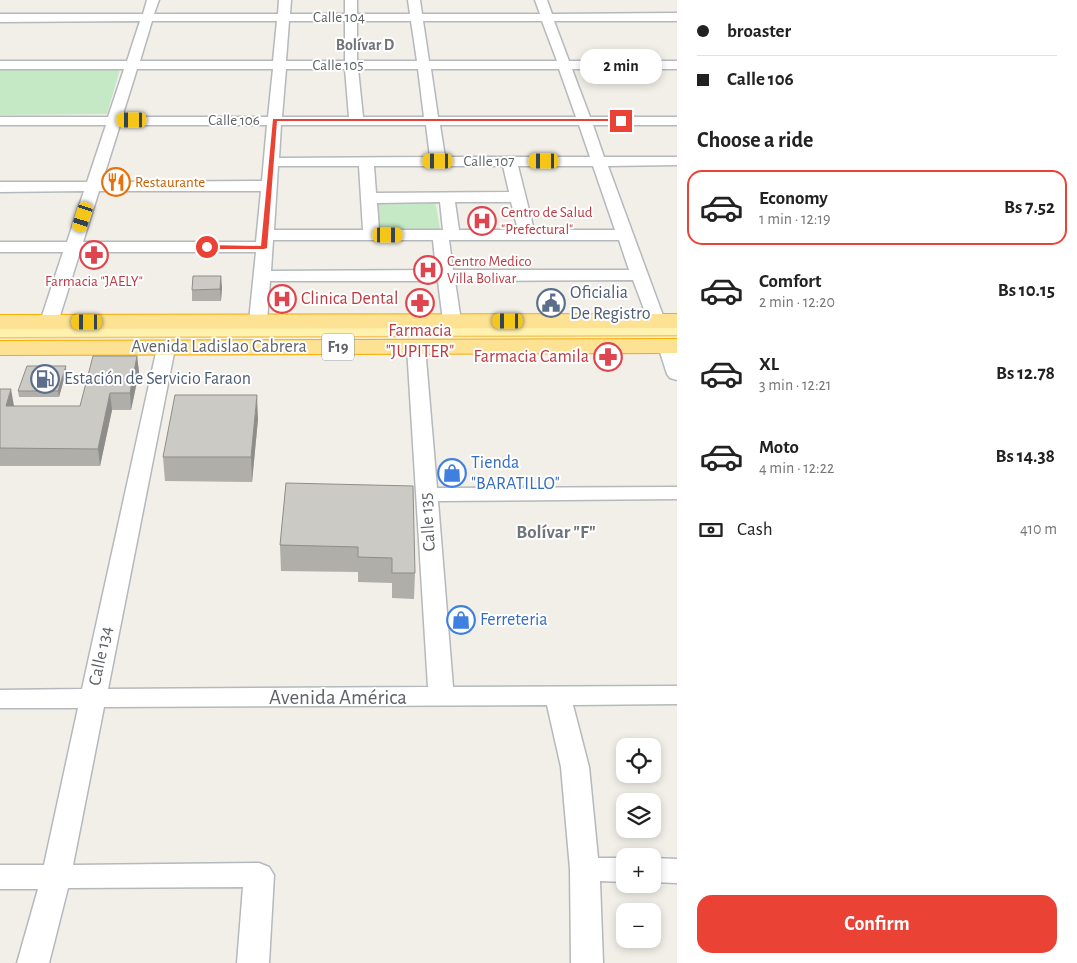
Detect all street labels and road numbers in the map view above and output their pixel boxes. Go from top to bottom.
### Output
street label: Calle 104 [313,10,365,25]
street label: Calle 105 [313,58,363,73]
street label: Calle 106 [208,113,260,128]
street label: Calle 107 [464,154,514,169]
road number: F19 [322,334,354,361]
street label: Avenida Ladislao Cabrera [131,338,307,356]
street label: Calle 135 [417,492,439,552]
street label: Calle 134 [86,624,116,687]
street label: Avenida América [269,687,407,708]

